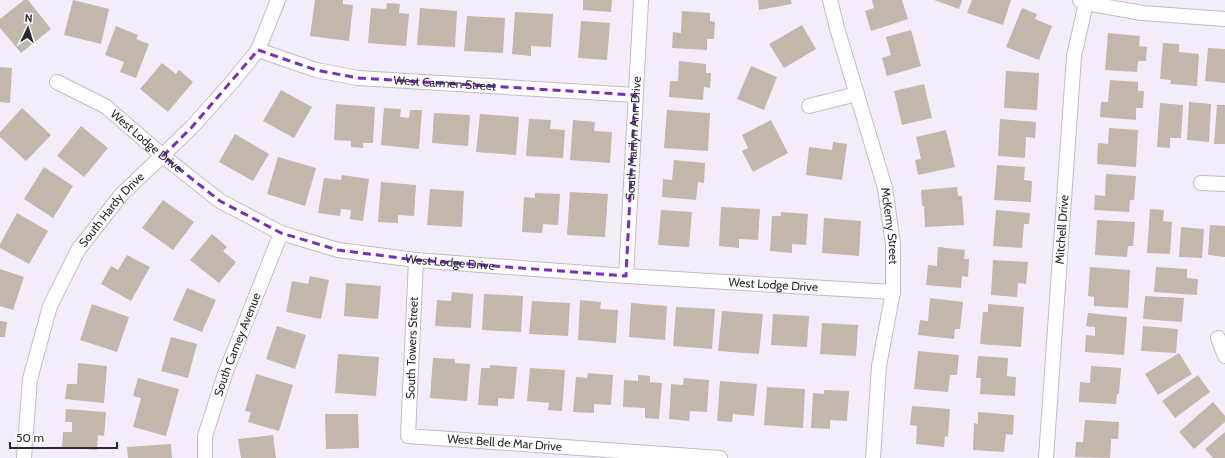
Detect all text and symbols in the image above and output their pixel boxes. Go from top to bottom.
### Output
north arrow [8,8,48,48]
text: N [24,11,33,25]
street label: West Carmen Street [393,72,496,93]
street label: South Marilyn Ann Drive [622,76,644,200]
street label: West Lodge Drive [108,106,186,176]
street label: South Hardy Drive [75,169,147,250]
street label: McKemy Street [878,186,901,264]
street label: Mitchell Drive [1052,194,1071,265]
street label: West Lodge Drive [404,251,495,273]
street label: West Lodge Drive [728,274,819,294]
street label: South Carney Avenue [210,290,264,398]
street label: South Towers Street [402,297,421,399]
scale bar [10,424,117,450]
text: 50 m [16,430,44,445]
street label: West Bell de Mar Drive [447,431,562,454]

